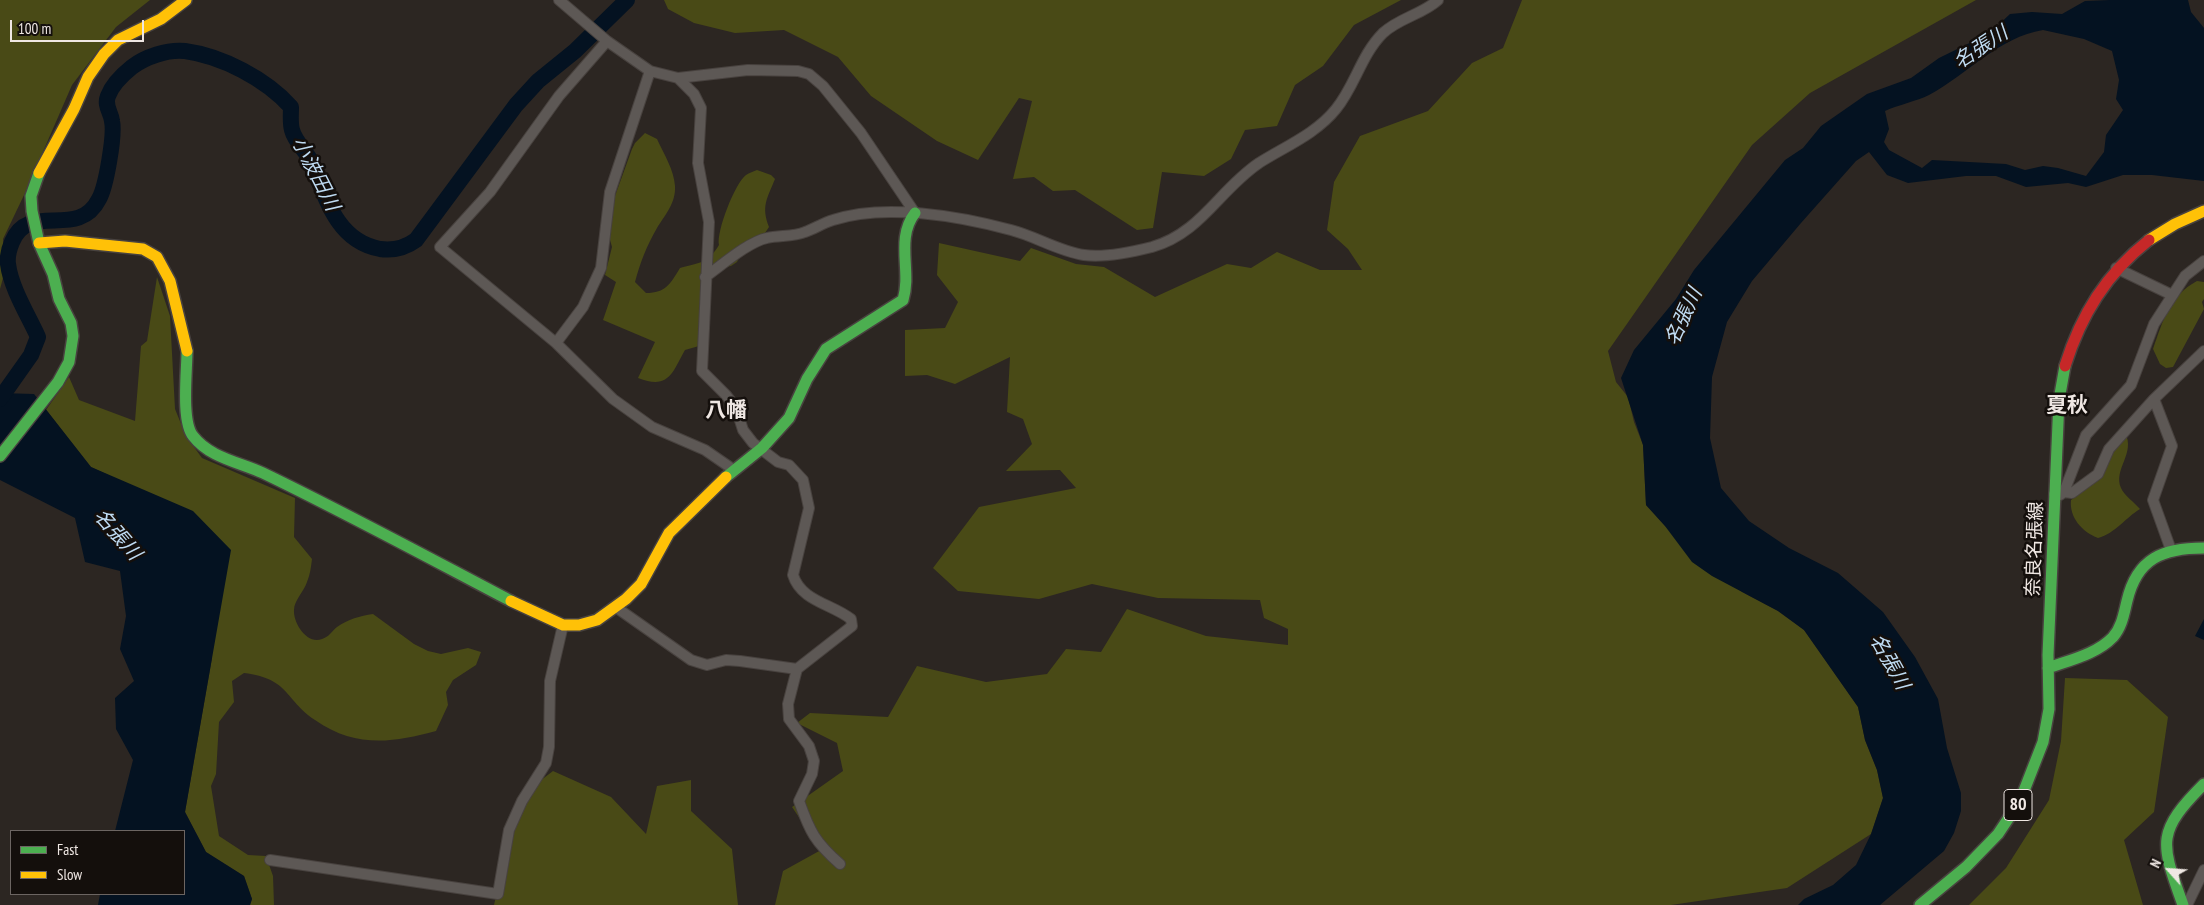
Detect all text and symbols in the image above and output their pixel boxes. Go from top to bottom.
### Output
scale bar [12,10,146,42]
text: 100 m [18,19,51,38]
water label: 名張川 [1949,22,2013,74]
water label: 小波田川 [286,133,344,215]
water label: 名張川 [1660,285,1708,349]
district label: 夏秋 [2046,393,2088,419]
district label: 八幡 [705,398,747,424]
street label: 奈良名張線 [2022,501,2048,597]
water label: 名張川 [88,504,146,566]
water label: 名張川 [1864,630,1914,694]
road number: 80 [2004,790,2032,820]
legend [10,830,185,895]
text: Fast [57,840,78,859]
north arrow [2144,845,2194,895]
text: N [2146,856,2165,871]
text: Slow [57,865,82,884]

